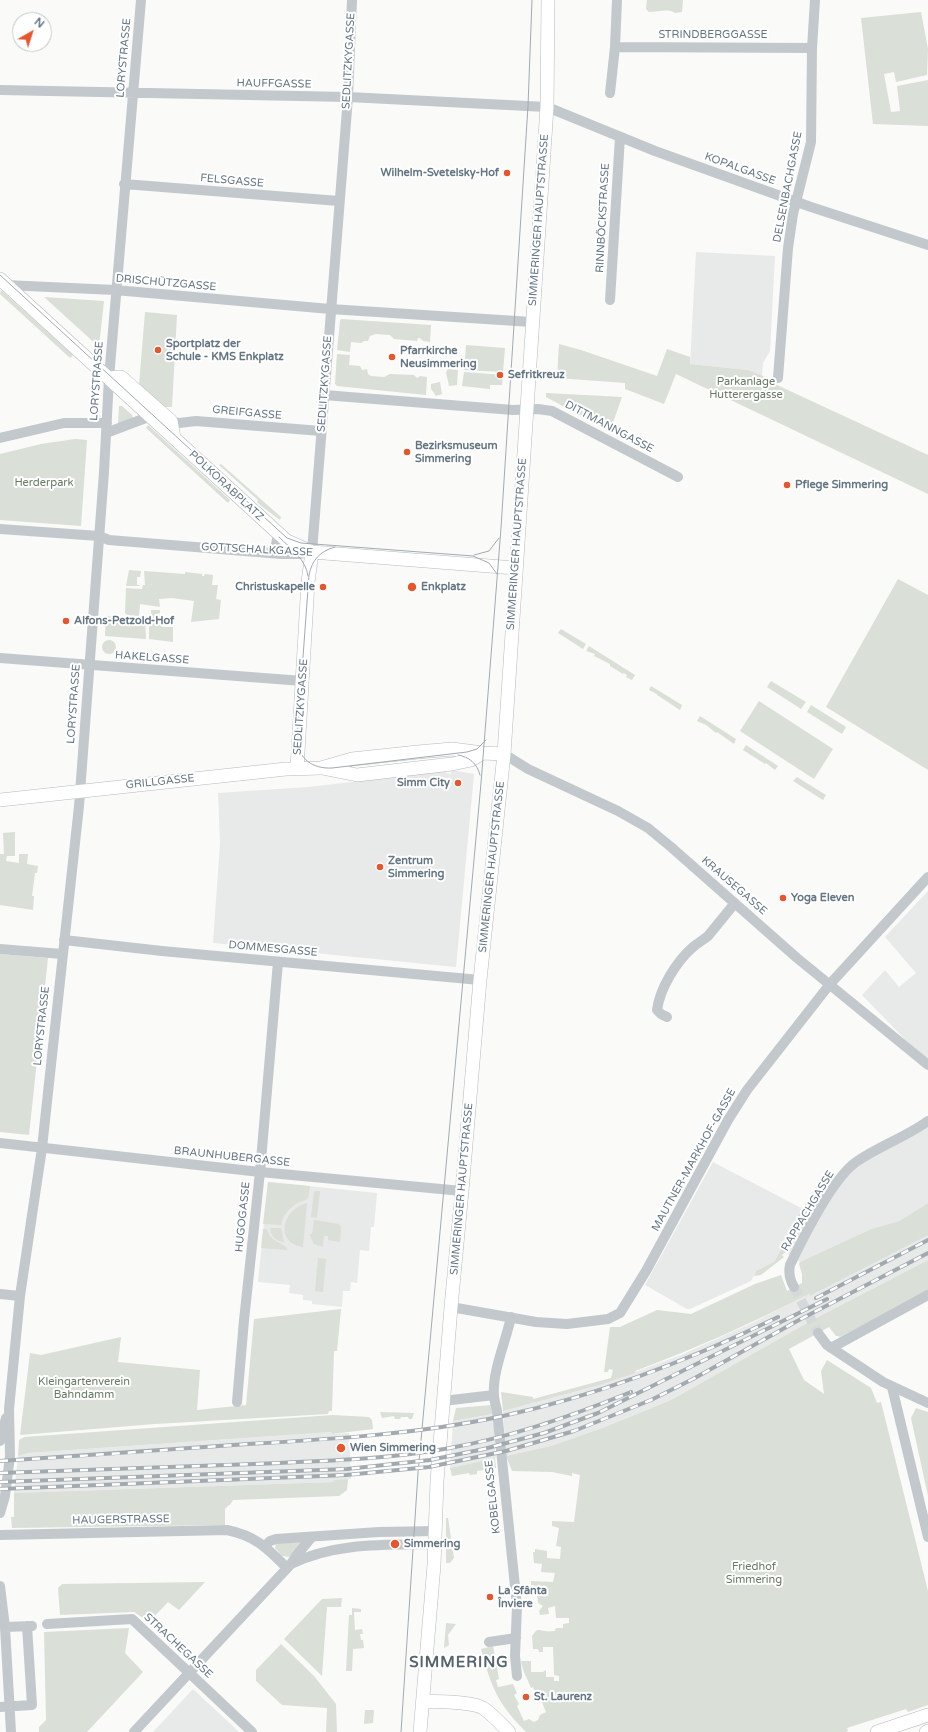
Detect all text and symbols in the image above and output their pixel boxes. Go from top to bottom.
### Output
north arrow [12,12,52,52]
street label: SEDLITZKYGASSE [340,13,358,109]
text: N [32,15,47,31]
street label: LORYSTRASSE [114,18,134,98]
street label: STRINDBERGGASSE [658,28,768,42]
street label: HAUFFGASSE [236,77,312,91]
street label: DELSENBACHGASSE [771,130,805,244]
street label: SIMMERINGER HAUPTSTRASSE [526,134,552,306]
street label: KOPALGASSE [703,150,777,188]
street label: RINNBÖCKSTRASSE [594,163,612,273]
place label: Wilhelm-Svetelsky-Hof [380,166,499,180]
marker: Wilhelm-Svetelsky-Hof [502,168,512,178]
street label: FELSGASSE [200,172,264,190]
street label: DRISCHÜTZGASSE [115,272,217,294]
street label: SEDLITZKYGASSE [315,335,335,433]
place label: Sportplatz der Schule - KMS Enkplatz [166,337,284,363]
street label: LORYSTRASSE [88,341,106,421]
place label: Pfarrkirche Neusimmering [400,344,477,370]
marker: Sportplatz der Schule - KMS Enkplatz [153,345,163,355]
marker: Pfarrkirche Neusimmering [387,352,397,362]
place label: Sefritkreuz [508,368,565,382]
marker: Sefritkreuz [495,370,505,380]
park label: Parkanlage Hutterergasse [709,375,783,401]
street label: DITTMANNGASSE [562,398,656,456]
street label: GREIFGASSE [212,403,282,423]
place label: Bezirksmuseum Simmering [415,439,497,465]
marker: Bezirksmuseum Simmering [402,447,412,457]
street label: POLKORABPLATZ [186,448,266,524]
street label: SIMMERINGER HAUPTSTRASSE [504,458,530,630]
park label: Herderpark [14,476,74,490]
place label: Pflege Simmering [795,478,888,492]
marker: Pflege Simmering [782,480,792,490]
street label: GOTTSCHALKGASSE [201,540,313,560]
place label: Christuskapelle [235,580,315,594]
place label: Enkplatz [421,580,466,594]
marker: Enkplatz [406,581,418,593]
marker: Christuskapelle [318,582,328,592]
place label: Alfons-Petzold-Hof [74,614,174,628]
marker: Alfons-Petzold-Hof [61,616,71,626]
street label: HAKELGASSE [114,649,190,667]
street label: SEDLITZKYGASSE [291,658,311,756]
street label: LORYSTRASSE [65,664,83,744]
street label: GRILLGASSE [125,772,195,792]
place label: Simm City [397,776,450,790]
marker: Simm City [453,778,463,788]
street label: SIMMERINGER HAUPTSTRASSE [476,781,508,953]
place label: Zentrum Simmering [388,854,444,880]
street label: KRAUSEGASSE [699,854,769,918]
marker: Zentrum Simmering [375,862,385,872]
place label: Yoga Eleven [791,891,854,905]
marker: Yoga Eleven [778,893,788,903]
street label: DOMMESGASSE [228,939,318,959]
street label: LORYSTRASSE [31,986,53,1066]
street label: MAUTNER-MARKHOF-GASSE [649,1086,739,1234]
street label: SIMMERINGER HAUPTSTRASSE [448,1103,476,1275]
street label: BRAUNHUBERGASSE [173,1144,291,1170]
street label: RAPPACHGASSE [779,1168,837,1254]
street label: HUGOGASSE [233,1181,253,1253]
park label: Kleingartenverein Bahndamm [38,1375,130,1401]
place label: Wien Simmering [350,1441,436,1455]
marker: Wien Simmering [335,1442,347,1454]
street label: KOBELGASSE [483,1459,503,1535]
street label: HAUGERSTRASSE [72,1513,170,1527]
place label: Simmering [404,1537,460,1551]
marker: Simmering [389,1538,401,1550]
park label: Friedhof Simmering [726,1560,782,1586]
place label: La Sfânta Înviere [498,1584,547,1610]
marker: La Sfânta Înviere [485,1592,495,1602]
street label: STRACHEGASSE [141,1611,215,1681]
district label: SIMMERING [409,1654,509,1672]
place label: St. Laurenz [534,1690,592,1704]
marker: St. Laurenz [521,1692,531,1702]

